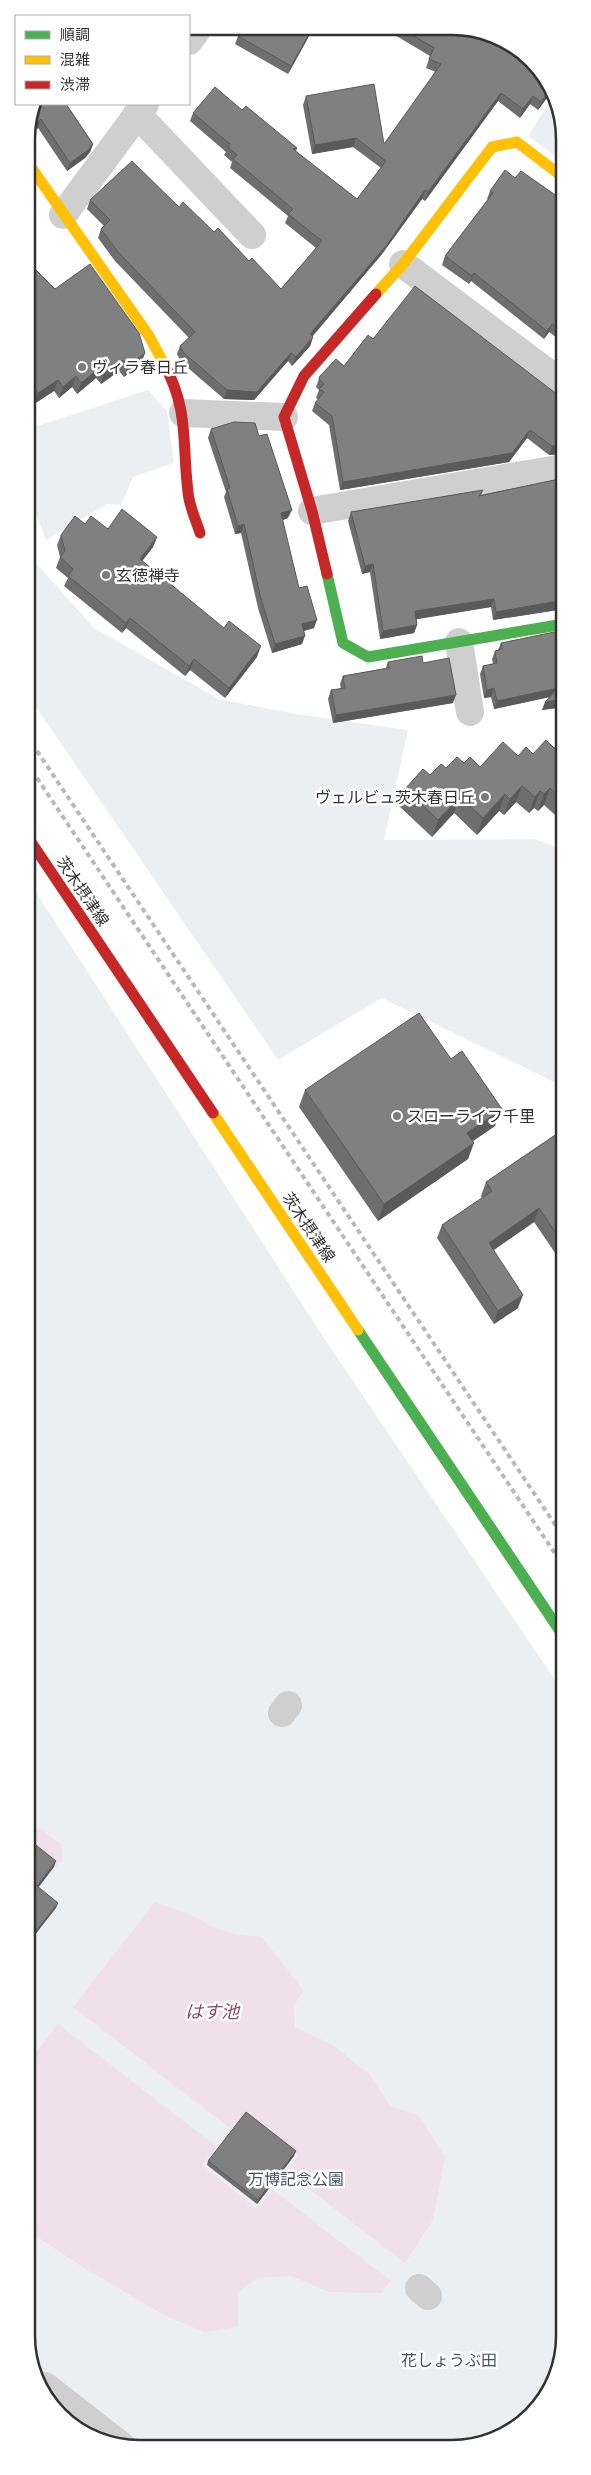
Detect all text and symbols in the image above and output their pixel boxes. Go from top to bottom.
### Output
legend [15,15,190,105]
text: 順調 [60,26,90,44]
text: 混雑 [60,51,90,69]
text: 渋滞 [60,76,90,94]
place label: ヴィラ春日丘 [92,358,188,377]
marker: ヴィラ春日丘 [76,361,88,373]
place label: 玄徳禅寺 [116,566,180,585]
marker: 玄徳禅寺 [100,569,112,581]
place label: ヴェルビュ茨木春日丘 [315,788,475,807]
marker: ヴェルビュ茨木春日丘 [479,791,491,803]
street label: 茨木摂津線 [52,853,113,930]
place label: スローライフ千里 [407,1107,535,1126]
marker: スローライフ千里 [391,1110,403,1122]
street label: 茨木摂津線 [278,1189,339,1266]
water label: はす池 [185,2001,241,2023]
park label: 万博記念公園 [248,2170,344,2189]
park label: 花しょうぶ田 [401,2351,497,2370]

